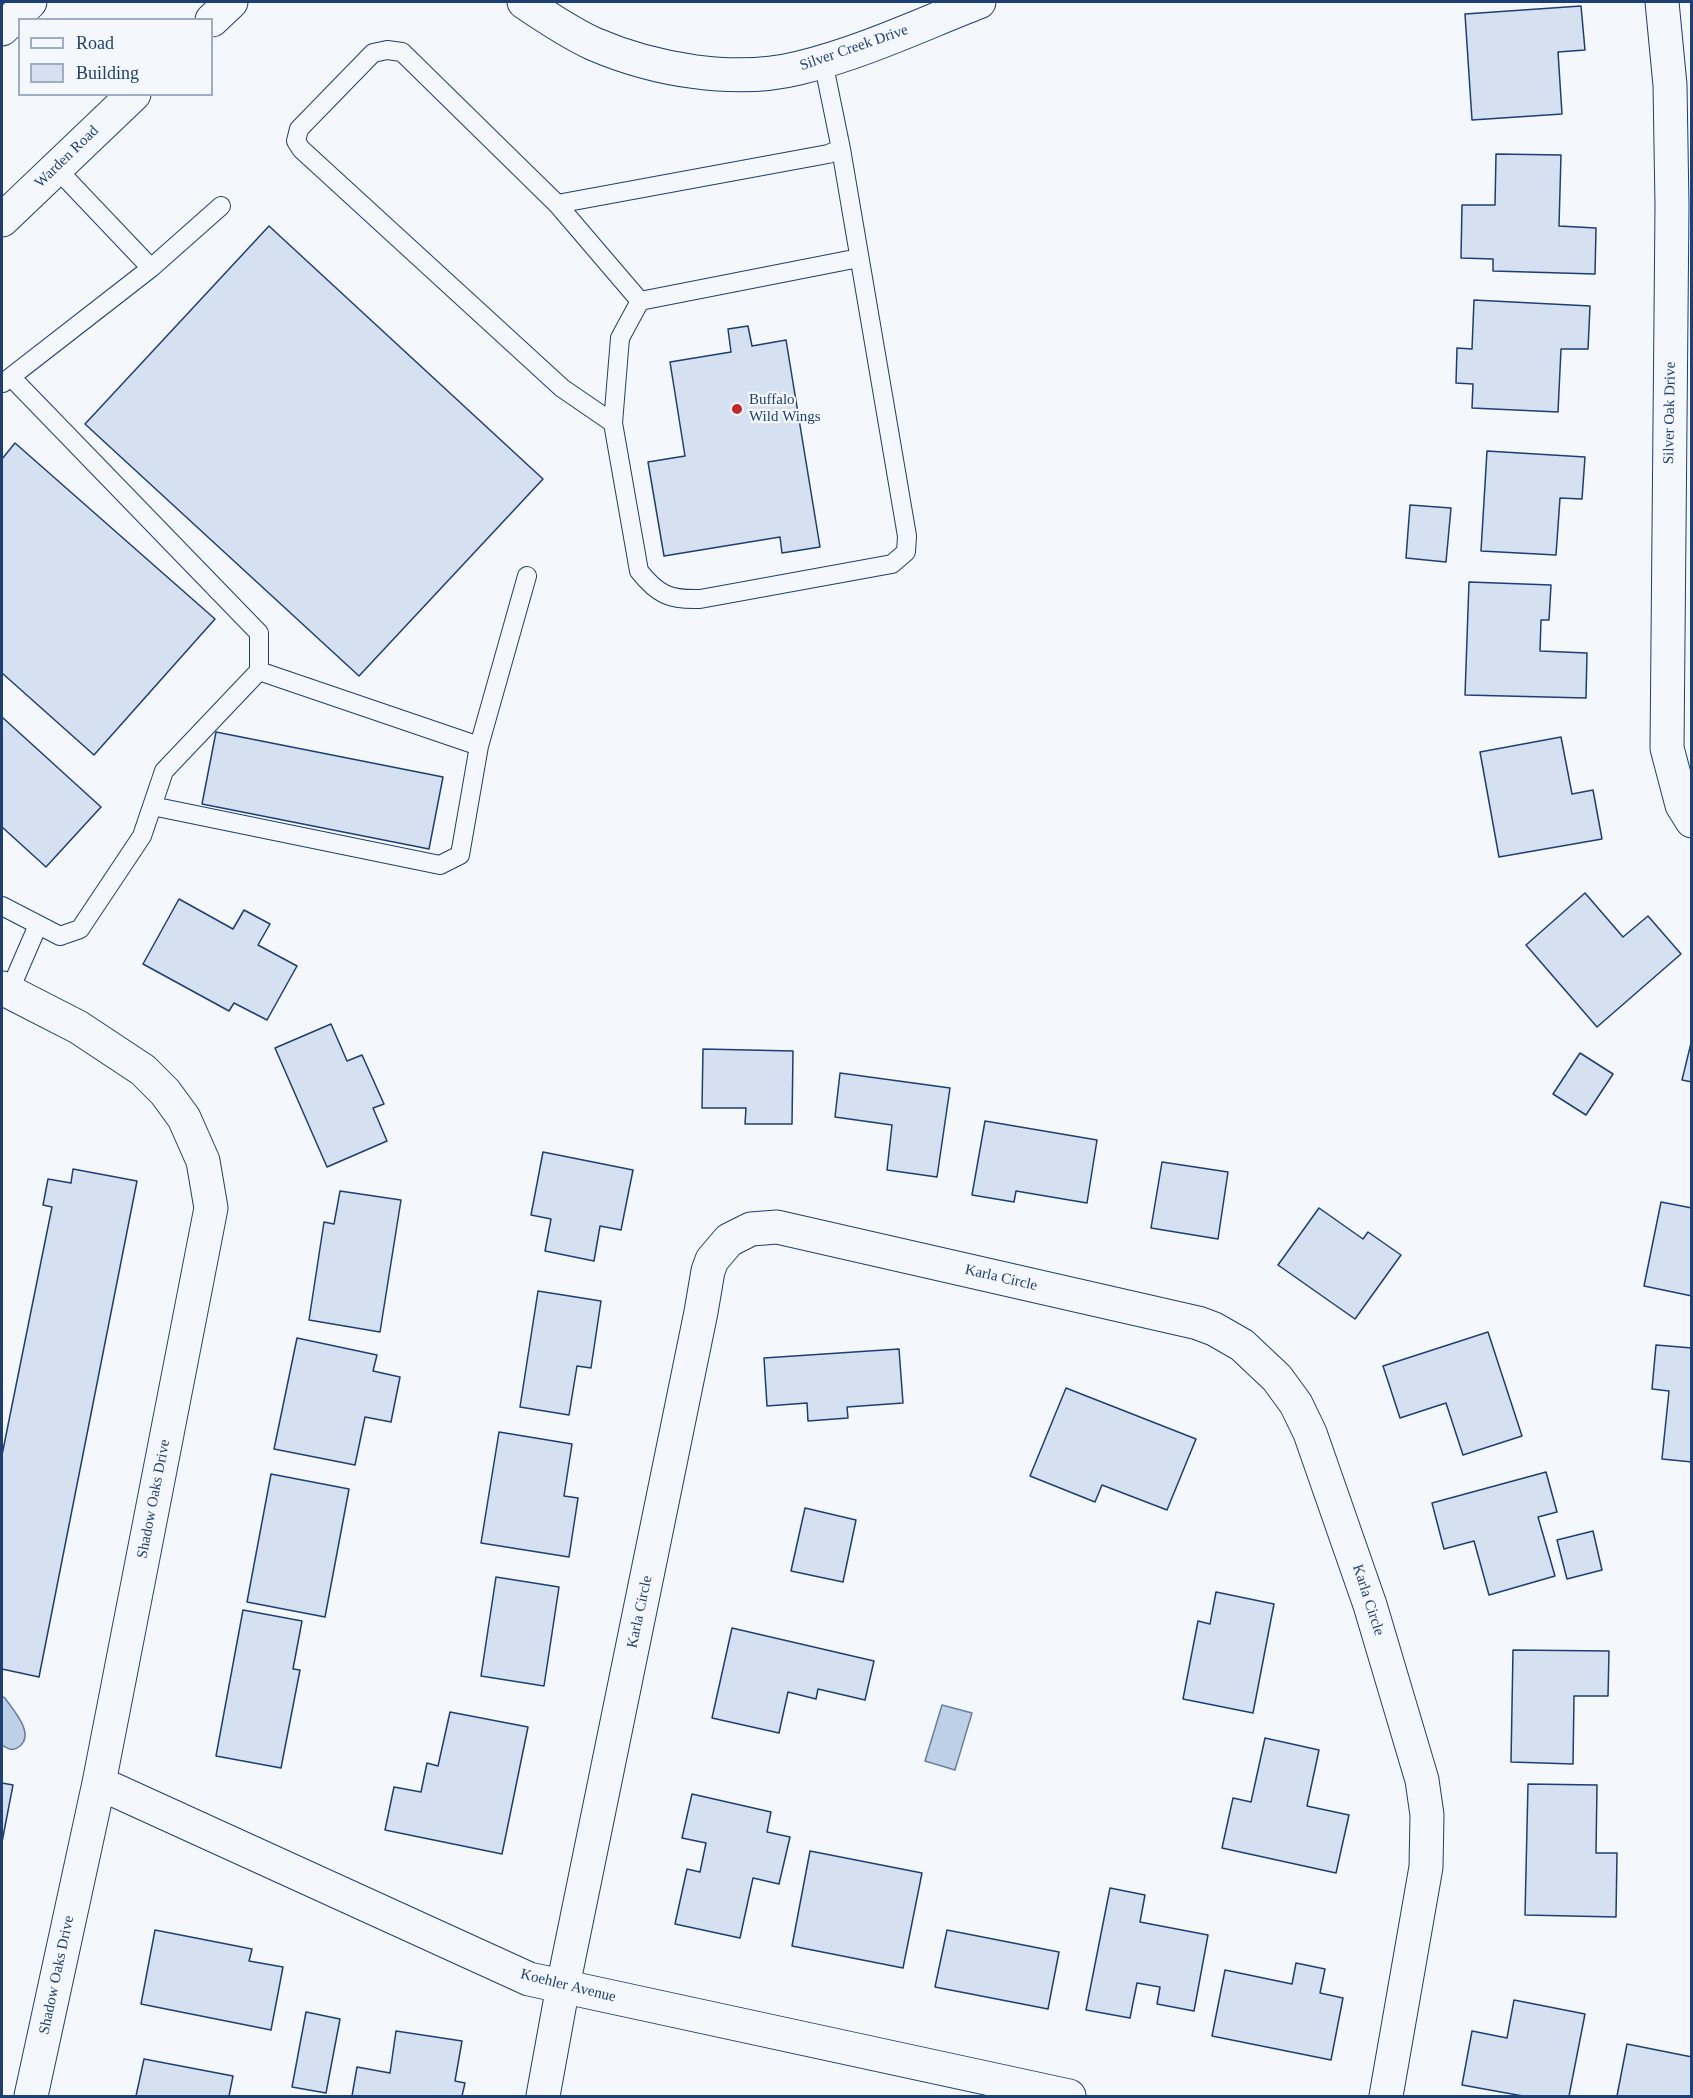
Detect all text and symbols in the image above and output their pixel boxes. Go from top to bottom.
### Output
legend [18,18,213,96]
street label: Silver Creek Drive [798,21,910,75]
text: Road [76,33,114,53]
text: Building [76,63,139,83]
street label: Warden Road [31,122,103,192]
street label: Silver Oak Drive [1660,362,1680,464]
place label: Buffalo Wild Wings [749,391,821,426]
marker: Buffalo Wild Wings [730,402,744,416]
street label: Karla Circle [963,1261,1039,1295]
street label: Shadow Oaks Drive [134,1438,174,1560]
street label: Karla Circle [1348,1562,1388,1638]
street label: Karla Circle [624,1574,656,1650]
street label: Shadow Oaks Drive [36,1914,78,2036]
street label: Koehler Avenue [518,1965,618,2007]

